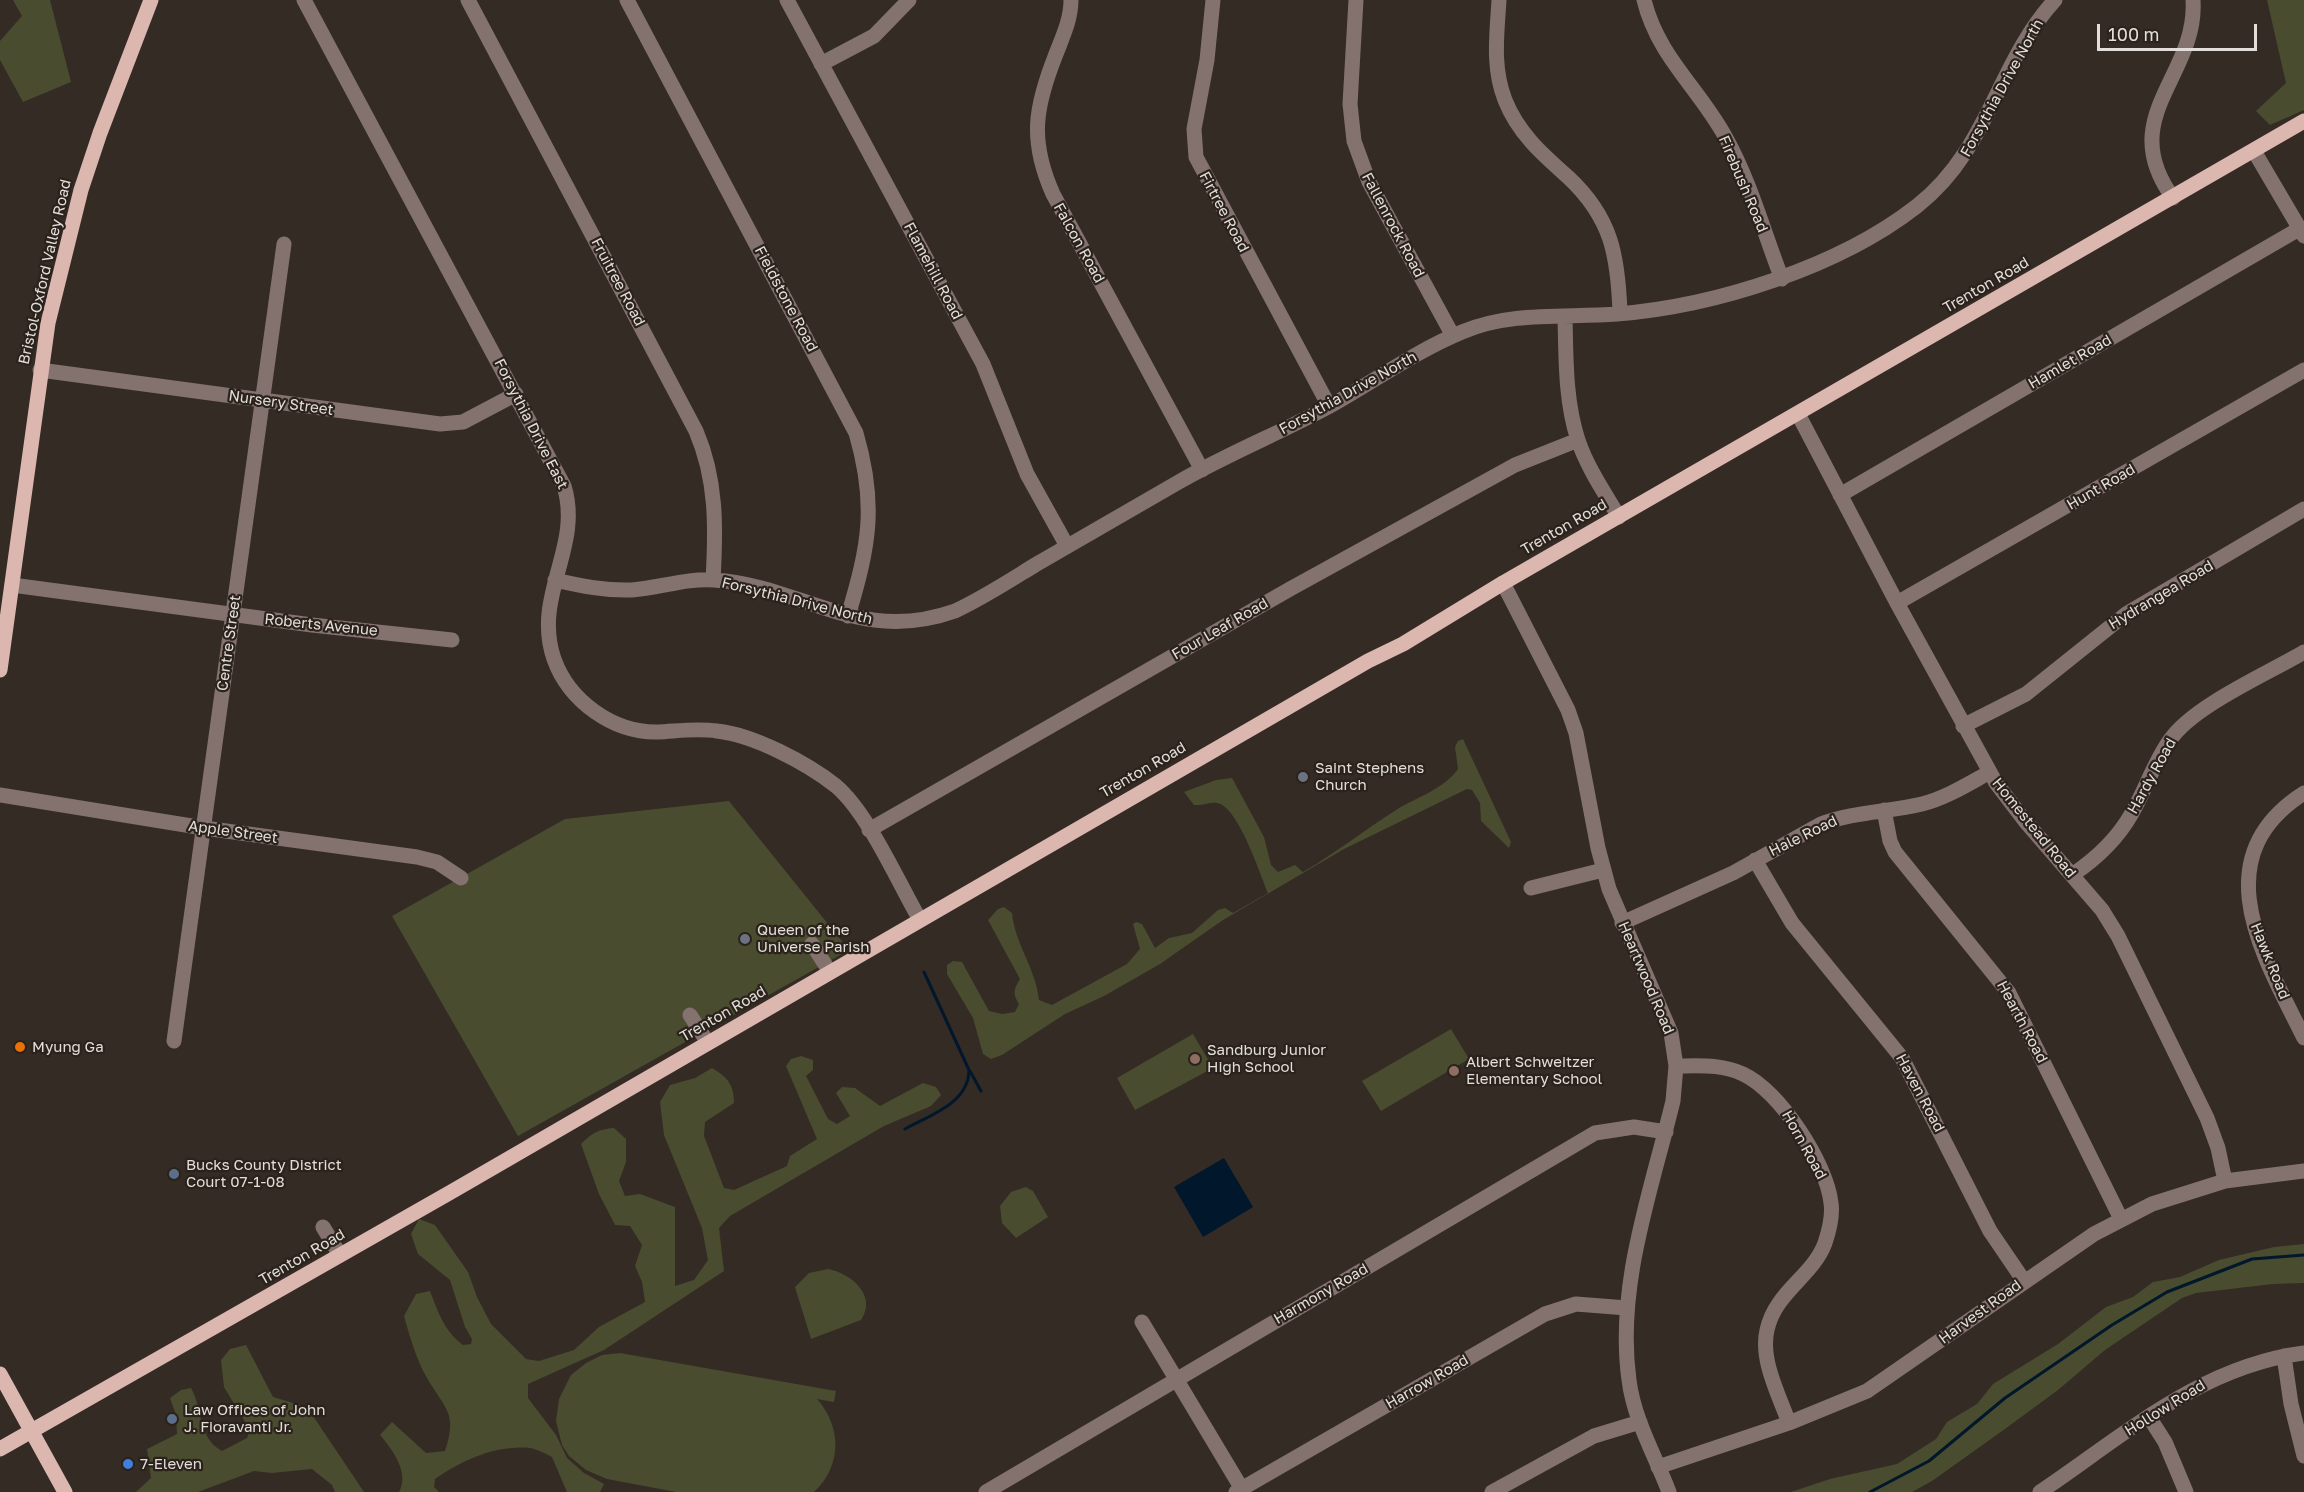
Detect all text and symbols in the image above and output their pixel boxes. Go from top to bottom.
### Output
scale bar [2100,12,2260,50]
street label: Forsythia Drive North [1957,16,2047,160]
text: 100 m [2108,23,2159,45]
street label: Firebush Road [1715,133,1771,235]
street label: Firtree Road [1195,169,1253,255]
street label: Fallenrock Road [1358,169,1428,281]
street label: Bristol-Oxford Valley Road [15,178,75,366]
street label: Falcon Road [1050,200,1108,286]
street label: Flamehill Road [900,219,966,323]
street label: Fruitree Road [587,235,649,329]
street label: Fieldstone Road [751,243,821,355]
street label: Trenton Road [1940,253,2032,317]
street label: Hamlet Road [2025,331,2115,393]
street label: Forsythia Drive North [1276,348,1420,438]
street label: Forsythia Drive East [490,356,572,492]
street label: Nursery Street [227,387,335,419]
street label: Hunt Road [2064,460,2138,514]
street label: Trenton Road [1518,495,1610,559]
street label: Hydrangea Road [2105,557,2217,633]
street label: Forsythia Drive North [720,574,874,628]
street label: Centre Street [213,594,245,692]
street label: Four Leaf Road [1169,594,1271,664]
street label: Roberts Avenue [263,610,379,640]
street label: Hardy Road [2124,735,2180,817]
street label: Trenton Road [1097,738,1189,802]
place label: Saint Stephens Church [1315,759,1424,794]
marker: Saint Stephens Church [1296,770,1310,784]
street label: Homestead Road [1988,774,2080,882]
street label: Hale Road [1766,812,1840,860]
street label: Apple Street [187,817,279,847]
street label: Heartwood Road [1614,919,1678,1037]
street label: Hawk Road [2247,920,2293,1002]
place label: Queen of the Universe Parish [757,921,869,956]
marker: Queen of the Universe Parish [738,932,752,946]
street label: Hearth Road [1993,978,2051,1066]
street label: Trenton Road [677,982,769,1046]
place label: Myung Ga [32,1038,104,1056]
marker: Myung Ga [13,1040,27,1054]
place label: Sandburg Junior High School [1207,1041,1326,1076]
street label: Haven Road [1892,1051,1948,1135]
marker: Sandburg Junior High School [1188,1052,1202,1066]
place label: Albert Schweitzer Elementary School [1466,1053,1602,1088]
marker: Albert Schweitzer Elementary School [1447,1064,1461,1078]
street label: Horn Road [1778,1107,1830,1183]
place label: Bucks County District Court 07-1-08 [186,1156,342,1191]
marker: Bucks County District Court 07-1-08 [167,1167,181,1181]
street label: Trenton Road [256,1225,348,1289]
street label: Harmony Road [1271,1260,1371,1328]
street label: Harvest Road [1935,1276,2025,1348]
street label: Harrow Road [1382,1351,1472,1413]
street label: Hollow Road [2121,1376,2209,1440]
place label: Law Offices of John J. Fioravanti Jr. [184,1401,326,1436]
marker: Law Offices of John J. Fioravanti Jr. [165,1412,179,1426]
place label: 7-Eleven [140,1455,202,1473]
marker: 7-Eleven [121,1457,135,1471]

